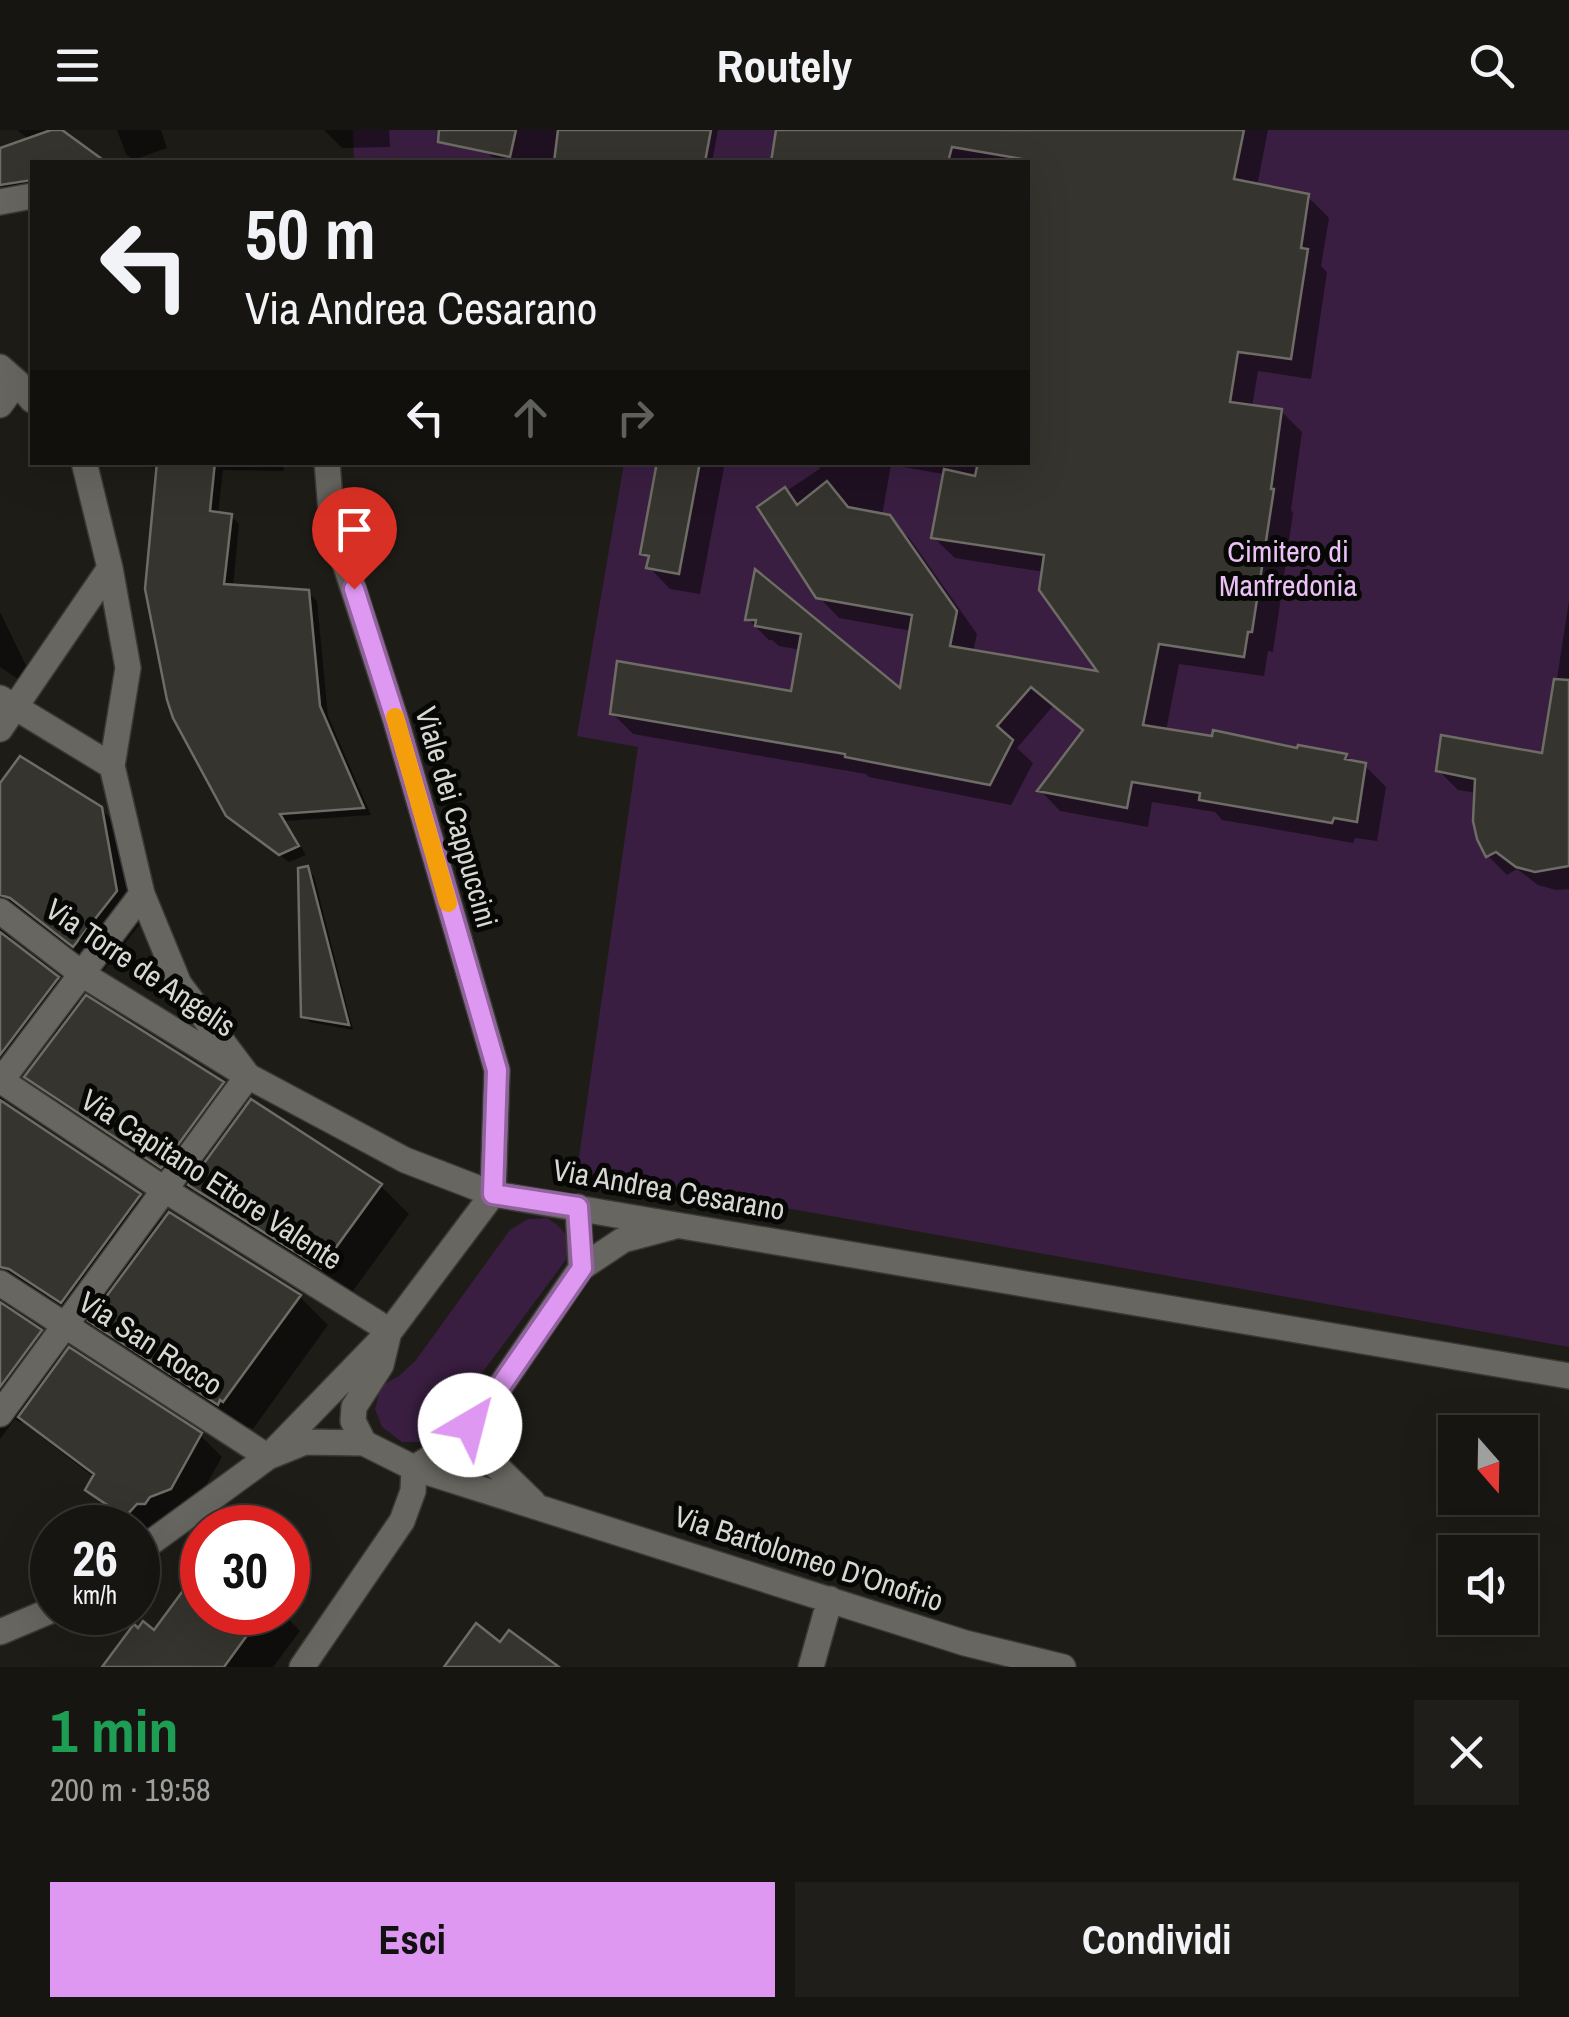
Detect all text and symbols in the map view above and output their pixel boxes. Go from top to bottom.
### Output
text: Routely [717,35,852,96]
icon: menu [50,38,105,93]
icon: search [1464,38,1519,93]
text: 50 m [245,187,376,281]
icon: left [80,200,210,330]
text: Via Andrea Cesarano [245,277,597,338]
icon: left [398,390,453,445]
icon: ahead [503,390,558,445]
icon: right [608,390,663,445]
pin [312,487,397,590]
icon: arrive [327,502,382,557]
park label: Cimitero di Manfredonia [1219,531,1357,605]
street label: Viale dei Cappuccini [406,702,508,932]
street label: Via Torre de Angelis [38,889,244,1045]
street label: Via Capitano Ettore Valente [74,1079,350,1279]
street label: Via Andrea Cesarano [550,1149,788,1229]
street label: Via San Rocco [71,1282,231,1404]
position arrow [418,1373,522,1477]
north arrow [1438,1415,1538,1515]
map controls [1438,1415,1538,1635]
street label: Via Bartolomeo D'Onofrio [669,1496,949,1620]
speed limit sign: 30 [180,1505,310,1635]
text: 26 [72,1524,118,1592]
button: sound [1438,1535,1538,1635]
text: km/h [73,1578,117,1612]
text: 1 min [50,1690,179,1771]
button: close [1414,1700,1519,1805]
text: 200 m · 19:58 [50,1768,210,1811]
button: Esci [50,1882,775,1997]
button: Condividi [795,1882,1519,1997]

